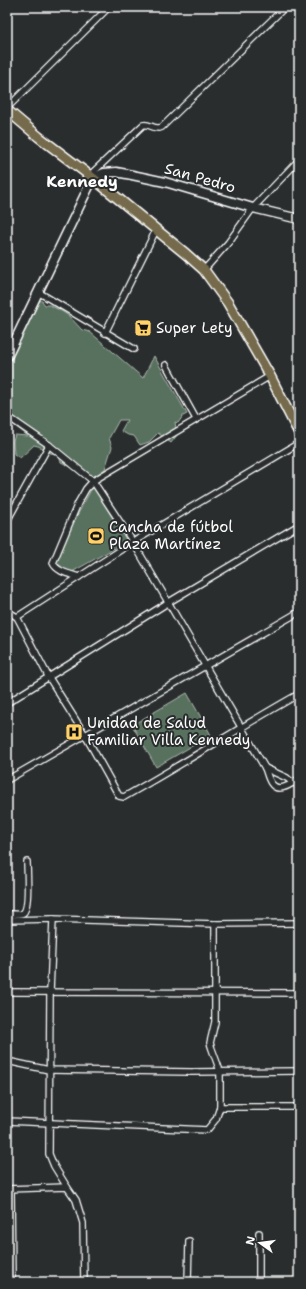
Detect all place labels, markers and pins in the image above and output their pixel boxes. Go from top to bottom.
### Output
supermarket icon: Super Lety [133,318,153,338]
place label: Super Lety [156,318,233,338]
place label: Cancha de fútbol Plaza Martínez [109,517,233,554]
sports icon: Cancha de fútbol Plaza Martínez [86,526,106,546]
place label: Unidad de Salud Familiar Villa Kennedy [87,713,250,750]
hospital icon: Unidad de Salud Familiar Villa Kennedy [64,722,84,742]

